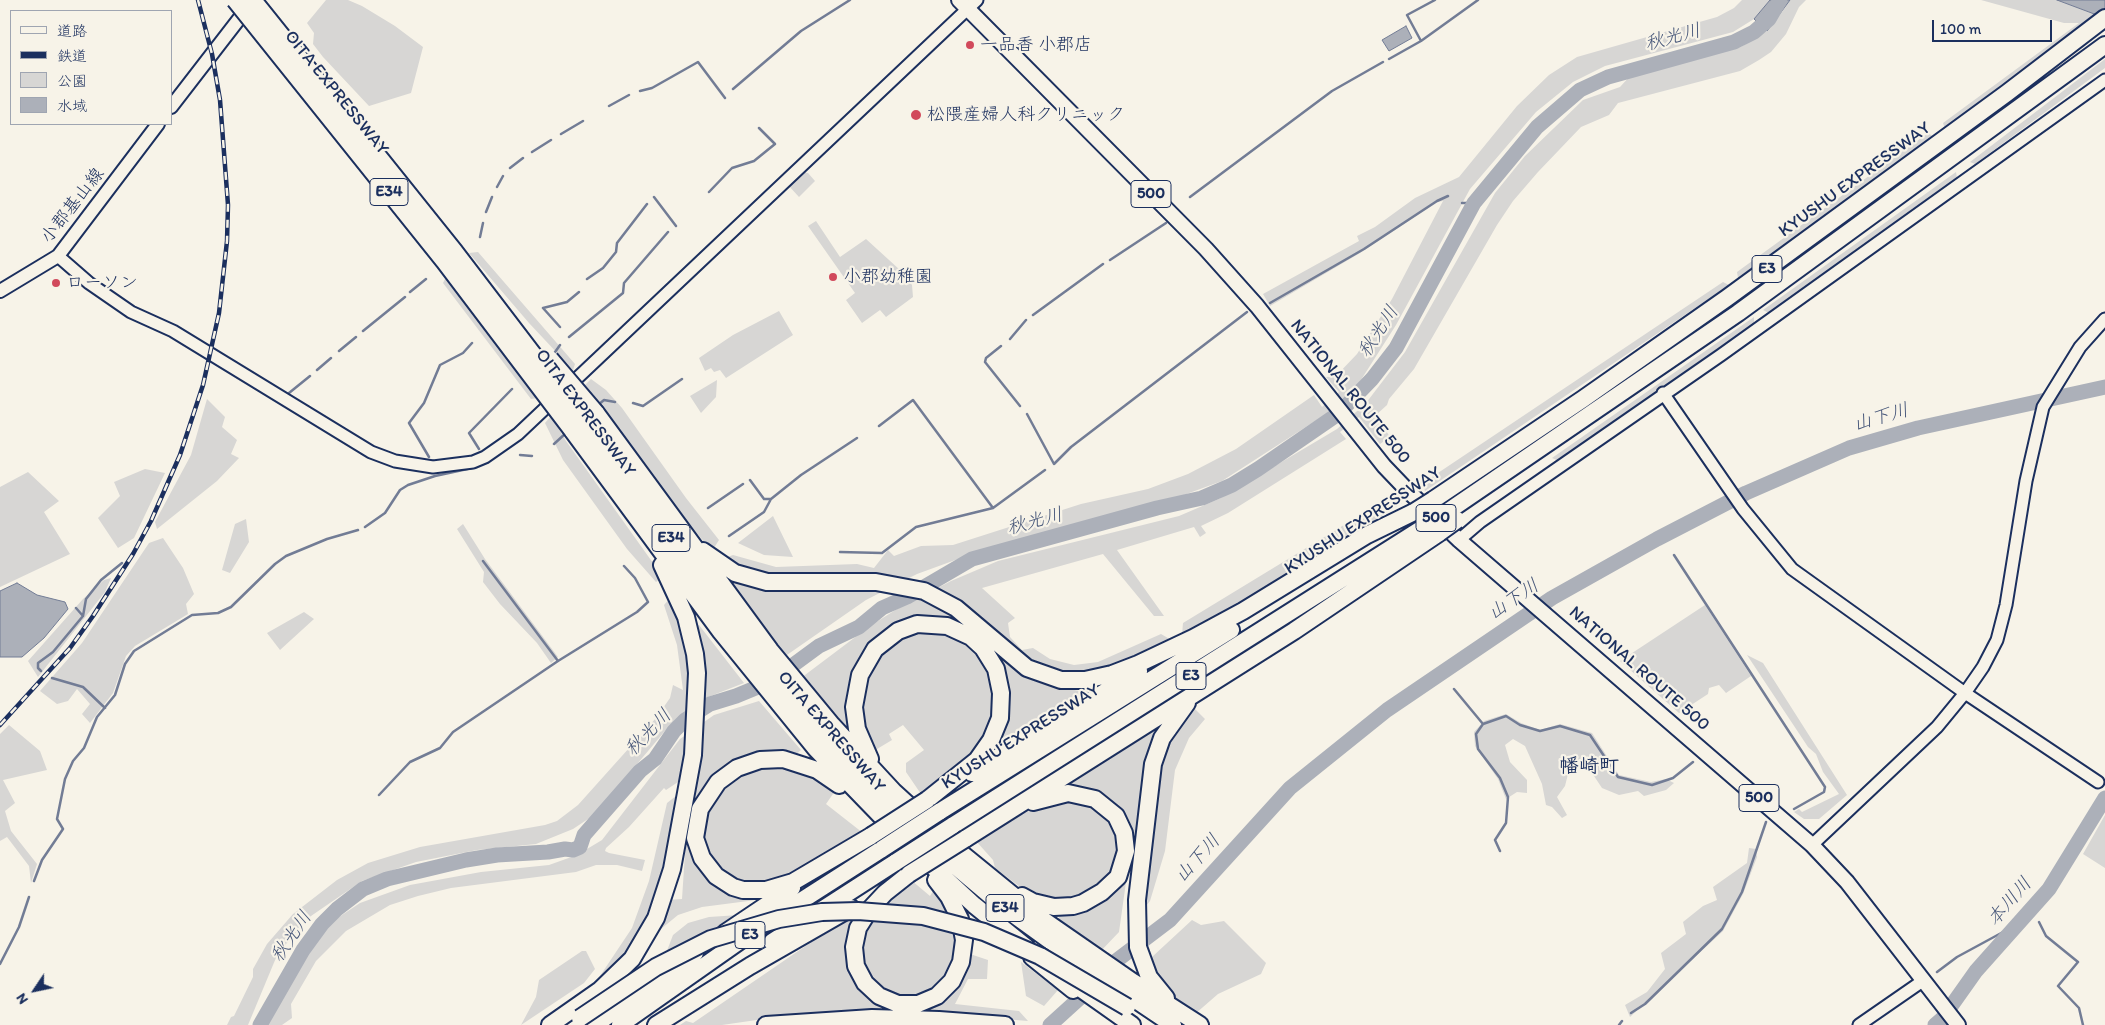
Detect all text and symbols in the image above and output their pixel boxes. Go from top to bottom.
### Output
legend [10,10,172,125]
scale bar [1935,10,2055,42]
water label: 秋光川 [1643,20,1703,56]
text: 100 m [1940,20,1981,38]
text: 道路 [57,22,87,40]
street label: OITA EXPRESSWAY [279,26,393,160]
place label: 一品香 小郡店 [980,34,1092,56]
marker: 一品香 小郡店 [964,39,976,51]
text: 鉄道 [57,47,87,65]
text: 公園 [57,72,87,90]
text: 水域 [57,97,87,115]
place label: 松隈産婦人科クリニック [927,104,1125,126]
marker: 松隈産婦人科クリニック [909,108,923,122]
street label: KYUSHU EXPRESSWAY [1775,118,1935,242]
street label: 小郡基山線 [37,164,109,248]
road number: E34 [370,178,408,206]
road number: 500 [1131,180,1171,208]
road number: E3 [1752,255,1782,282]
place label: 小郡幼稚園 [843,266,933,288]
marker: 小郡幼稚園 [827,271,839,283]
place label: ローソン [66,272,138,294]
marker: ローソン [50,277,62,289]
water label: 秋光川 [1354,302,1404,362]
street label: NATIONAL ROUTE 500 [1285,315,1415,469]
street label: OITA EXPRESSWAY [530,345,640,481]
water label: 山下川 [1850,399,1912,437]
street label: KYUSHU EXPRESSWAY [1281,462,1445,580]
water label: 秋光川 [1005,504,1065,540]
road number: 500 [1416,504,1456,532]
road number: E34 [652,524,690,552]
water label: 山下川 [1484,575,1544,625]
street label: NATIONAL ROUTE 500 [1564,602,1714,736]
road number: E3 [1176,662,1206,689]
street label: OITA EXPRESSWAY [772,667,890,797]
street label: KYUSHU EXPRESSWAY [938,679,1104,795]
water label: 秋光川 [621,705,677,761]
district label: 幡崎町 [1559,755,1619,779]
road number: 500 [1739,784,1779,811]
water label: 山下川 [1170,830,1226,888]
water label: 本川川 [1983,873,2037,931]
road number: E34 [986,894,1024,921]
water label: 秋光川 [267,907,317,967]
road number: E3 [735,922,765,948]
north arrow [10,965,60,1015]
text: N [12,990,32,1007]

